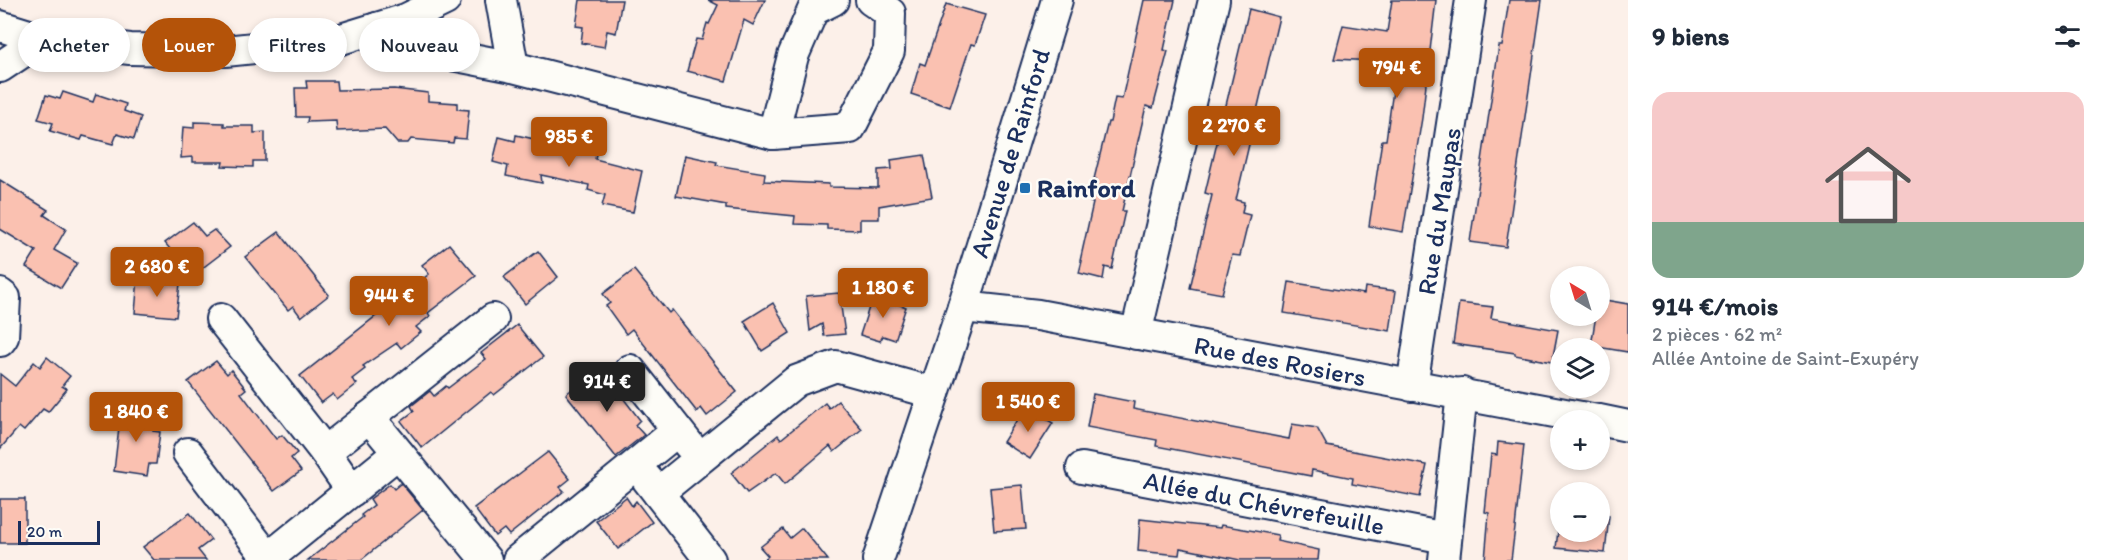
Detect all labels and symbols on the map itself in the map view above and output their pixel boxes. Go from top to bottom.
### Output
street label: Avenue de Rainford [963,44,1057,262]
pin: 794 € [1355,48,1439,99]
pin: 2 270 € [1179,106,1289,157]
pin: 985 € [527,117,611,168]
street label: Rue du Maupas [1410,125,1468,297]
place label: Rainford [1037,172,1136,204]
marker: Rainford [1018,181,1032,195]
pin: 2 680 € [102,247,212,298]
north arrow [1550,266,1610,326]
pin: 1 180 € [828,268,938,319]
pin: 944 € [347,276,431,327]
street label: Rue des Rosiers [1191,329,1369,393]
pin: 914 € [565,362,649,413]
pin: 1 540 € [973,382,1083,433]
pin: 1 840 € [81,392,191,443]
street label: Allée du Chévrefeuille [1141,464,1387,542]
scale bar [18,518,100,546]

